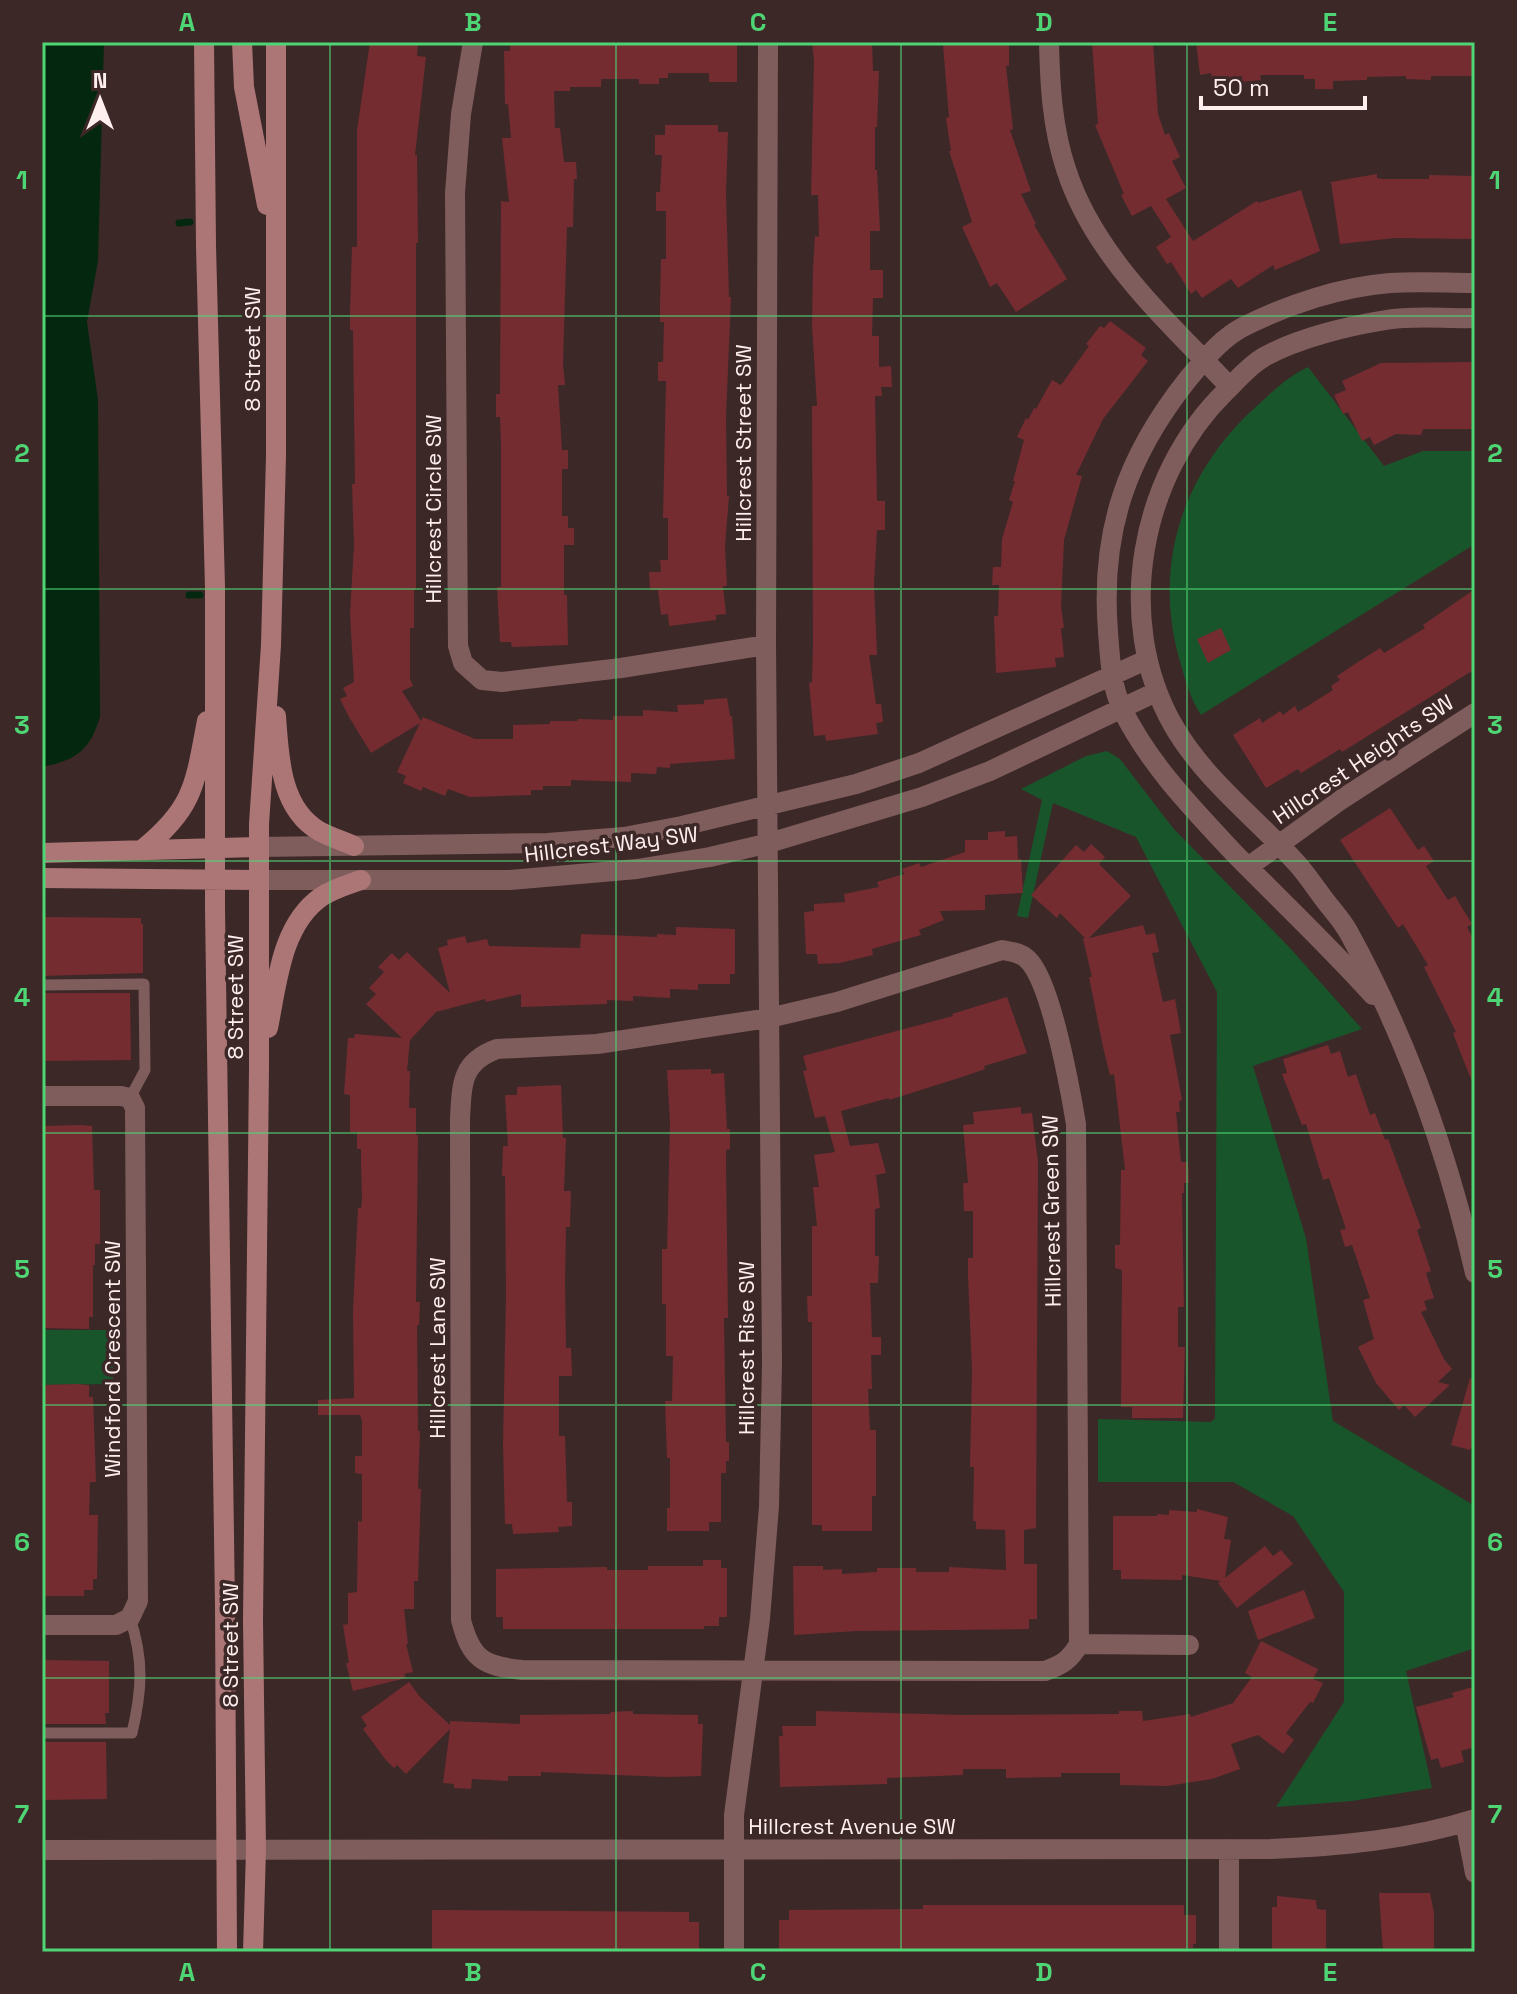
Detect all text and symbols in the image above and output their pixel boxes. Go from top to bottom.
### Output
text: A [179,5,196,39]
text: B [464,5,482,39]
text: C [750,5,766,39]
text: D [1035,5,1053,39]
text: E [1323,5,1337,39]
north arrow [60,60,140,140]
scale bar [1201,60,1365,110]
text: N [93,66,107,94]
text: 50 m [1213,72,1270,103]
text: 1 [16,163,28,197]
text: 1 [1489,163,1501,197]
street label: 8 Street SW [238,287,266,411]
street label: Hillcrest Street SW [729,344,757,542]
street label: Hillcrest Circle SW [419,414,447,604]
text: 2 [14,436,30,470]
text: 2 [1487,436,1503,470]
street label: Hillcrest Heights SW [1267,688,1459,830]
text: 3 [14,708,30,742]
text: 3 [1487,708,1503,742]
street label: Hillcrest Way SW [523,819,699,869]
street label: 8 Street SW [221,935,249,1059]
text: 4 [14,980,30,1014]
text: 4 [1487,980,1503,1014]
street label: Hillcrest Green SW [1035,1115,1067,1307]
street label: Windford Crescent SW [98,1240,126,1478]
text: 5 [14,1252,30,1286]
text: 5 [1487,1252,1503,1286]
street label: Hillcrest Lane SW [423,1257,451,1439]
street label: Hillcrest Rise SW [732,1261,760,1435]
text: 6 [14,1525,30,1559]
text: 6 [1487,1525,1503,1559]
street label: 8 Street SW [216,1583,244,1707]
text: 7 [15,1797,29,1831]
text: 7 [1488,1797,1502,1831]
street label: Hillcrest Avenue SW [748,1812,956,1840]
text: A [179,1955,196,1989]
text: B [464,1955,482,1989]
text: C [750,1955,766,1989]
text: D [1035,1955,1053,1989]
text: E [1323,1955,1337,1989]

